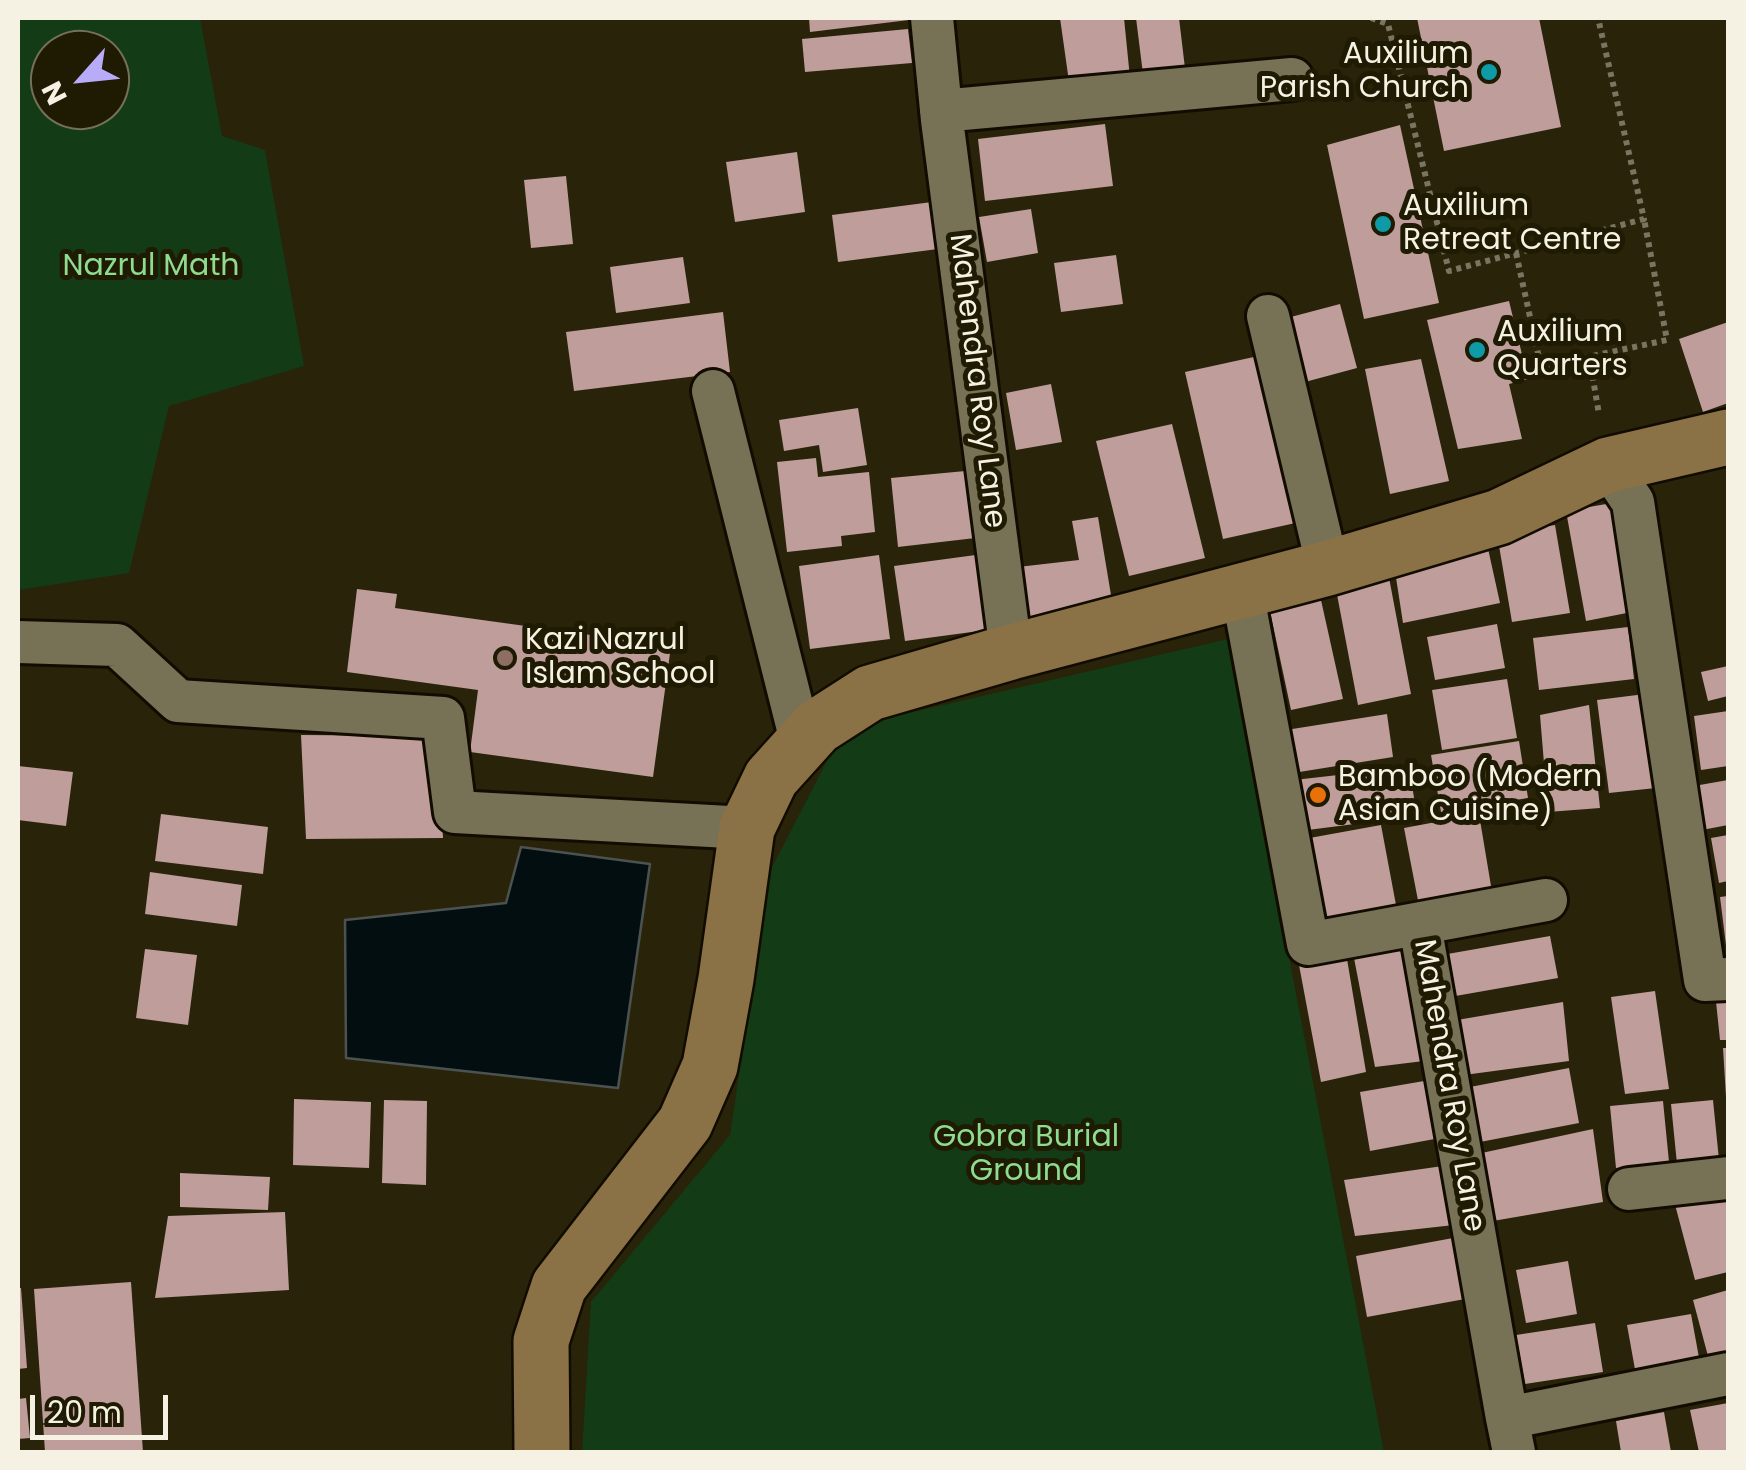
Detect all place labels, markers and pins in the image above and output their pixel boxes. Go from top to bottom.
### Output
place label: Auxilium Parish Church [1260,37,1469,108]
marker: Auxilium Parish Church [1478,61,1500,83]
place label: Auxilium Retreat Centre [1403,189,1621,260]
marker: Auxilium Retreat Centre [1372,213,1394,235]
place label: Auxilium Quarters [1497,315,1628,386]
marker: Auxilium Quarters [1466,339,1488,361]
place label: Kazi Nazrul Islam School [525,623,715,694]
marker: Kazi Nazrul Islam School [494,647,516,669]
place label: Bamboo (Modern Asian Cuisine) [1338,760,1602,830]
marker: Bamboo (Modern Asian Cuisine) [1307,784,1329,806]

